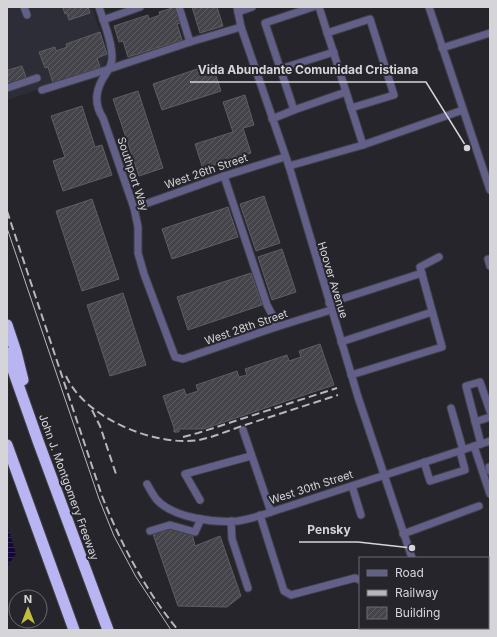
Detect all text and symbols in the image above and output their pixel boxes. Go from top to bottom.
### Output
callout: Vida Abundante Comunidad Cristiana [190,58,426,82]
text: Vida Abundante Comunidad Cristiana [198,62,418,77]
street label: Southport Way [114,135,152,213]
street label: West 26th Street [163,150,250,192]
street label: Hoover Avenue [315,240,351,320]
street label: West 28th Street [203,306,290,348]
street label: John J. Montgomery Freeway [36,412,102,562]
street label: West 30th Street [267,467,355,507]
callout: Pensky [299,518,358,542]
text: Pensky [307,522,351,537]
legend [359,557,489,629]
text: Road [395,565,424,580]
text: Railway [395,585,439,600]
north arrow [8,589,48,629]
text: N [24,592,32,606]
text: Building [395,605,440,620]

